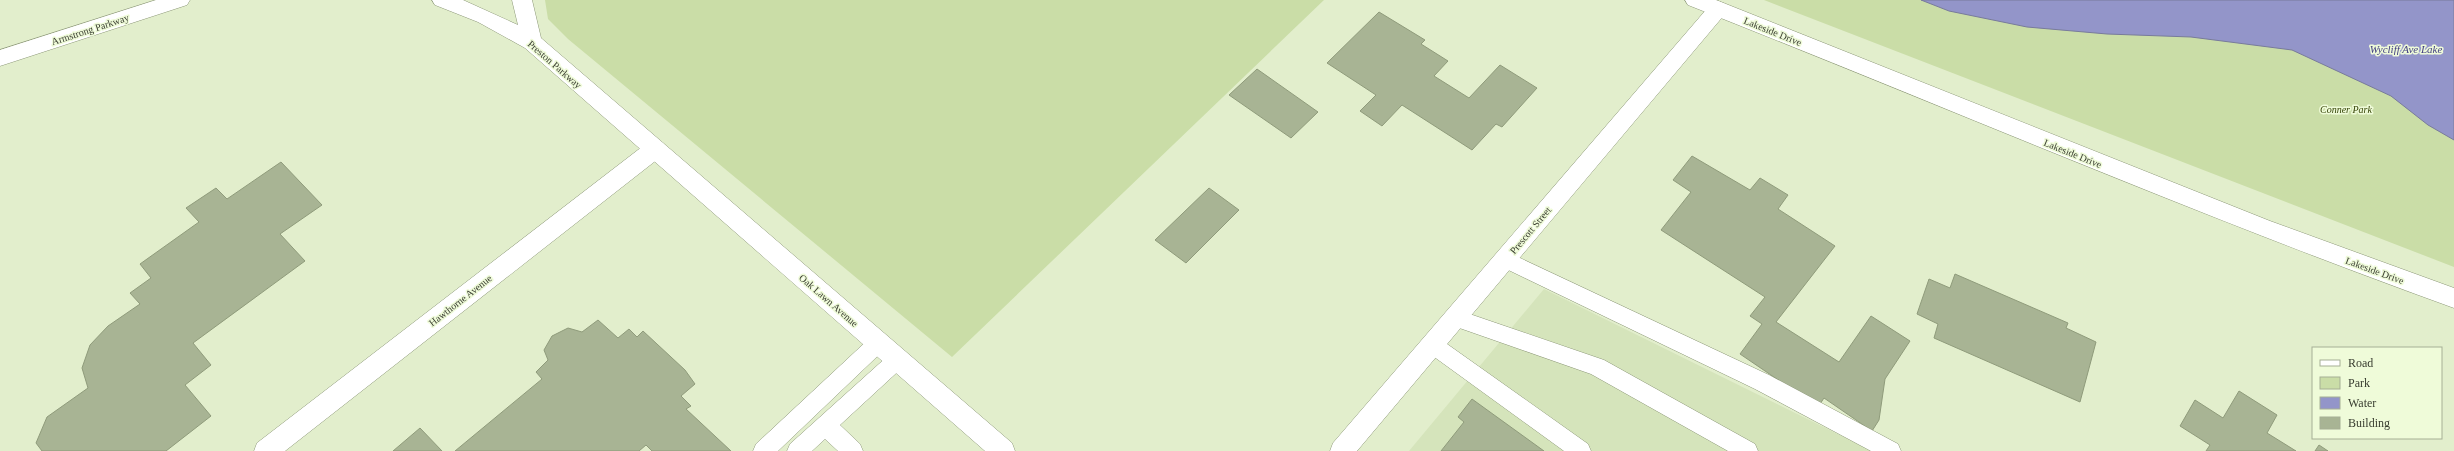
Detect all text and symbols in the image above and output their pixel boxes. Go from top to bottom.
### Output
street label: Armstrong Parkway [50,12,130,47]
street label: Lakeside Drive [1742,15,1804,48]
street label: Preston Parkway [526,38,584,91]
water label: Wycliff Ave Lake [2370,43,2442,55]
park label: Conner Park [2320,104,2373,115]
street label: Lakeside Drive [2042,137,2104,170]
street label: Prescott Street [1508,204,1553,256]
street label: Lakeside Drive [2344,255,2406,286]
street label: Hawthorne Avenue [427,272,494,328]
street label: Oak Lawn Avenue [797,272,861,329]
legend [2312,347,2442,439]
text: Road [2348,356,2373,370]
text: Park [2348,376,2370,390]
text: Water [2348,396,2376,410]
text: Building [2348,416,2390,430]

